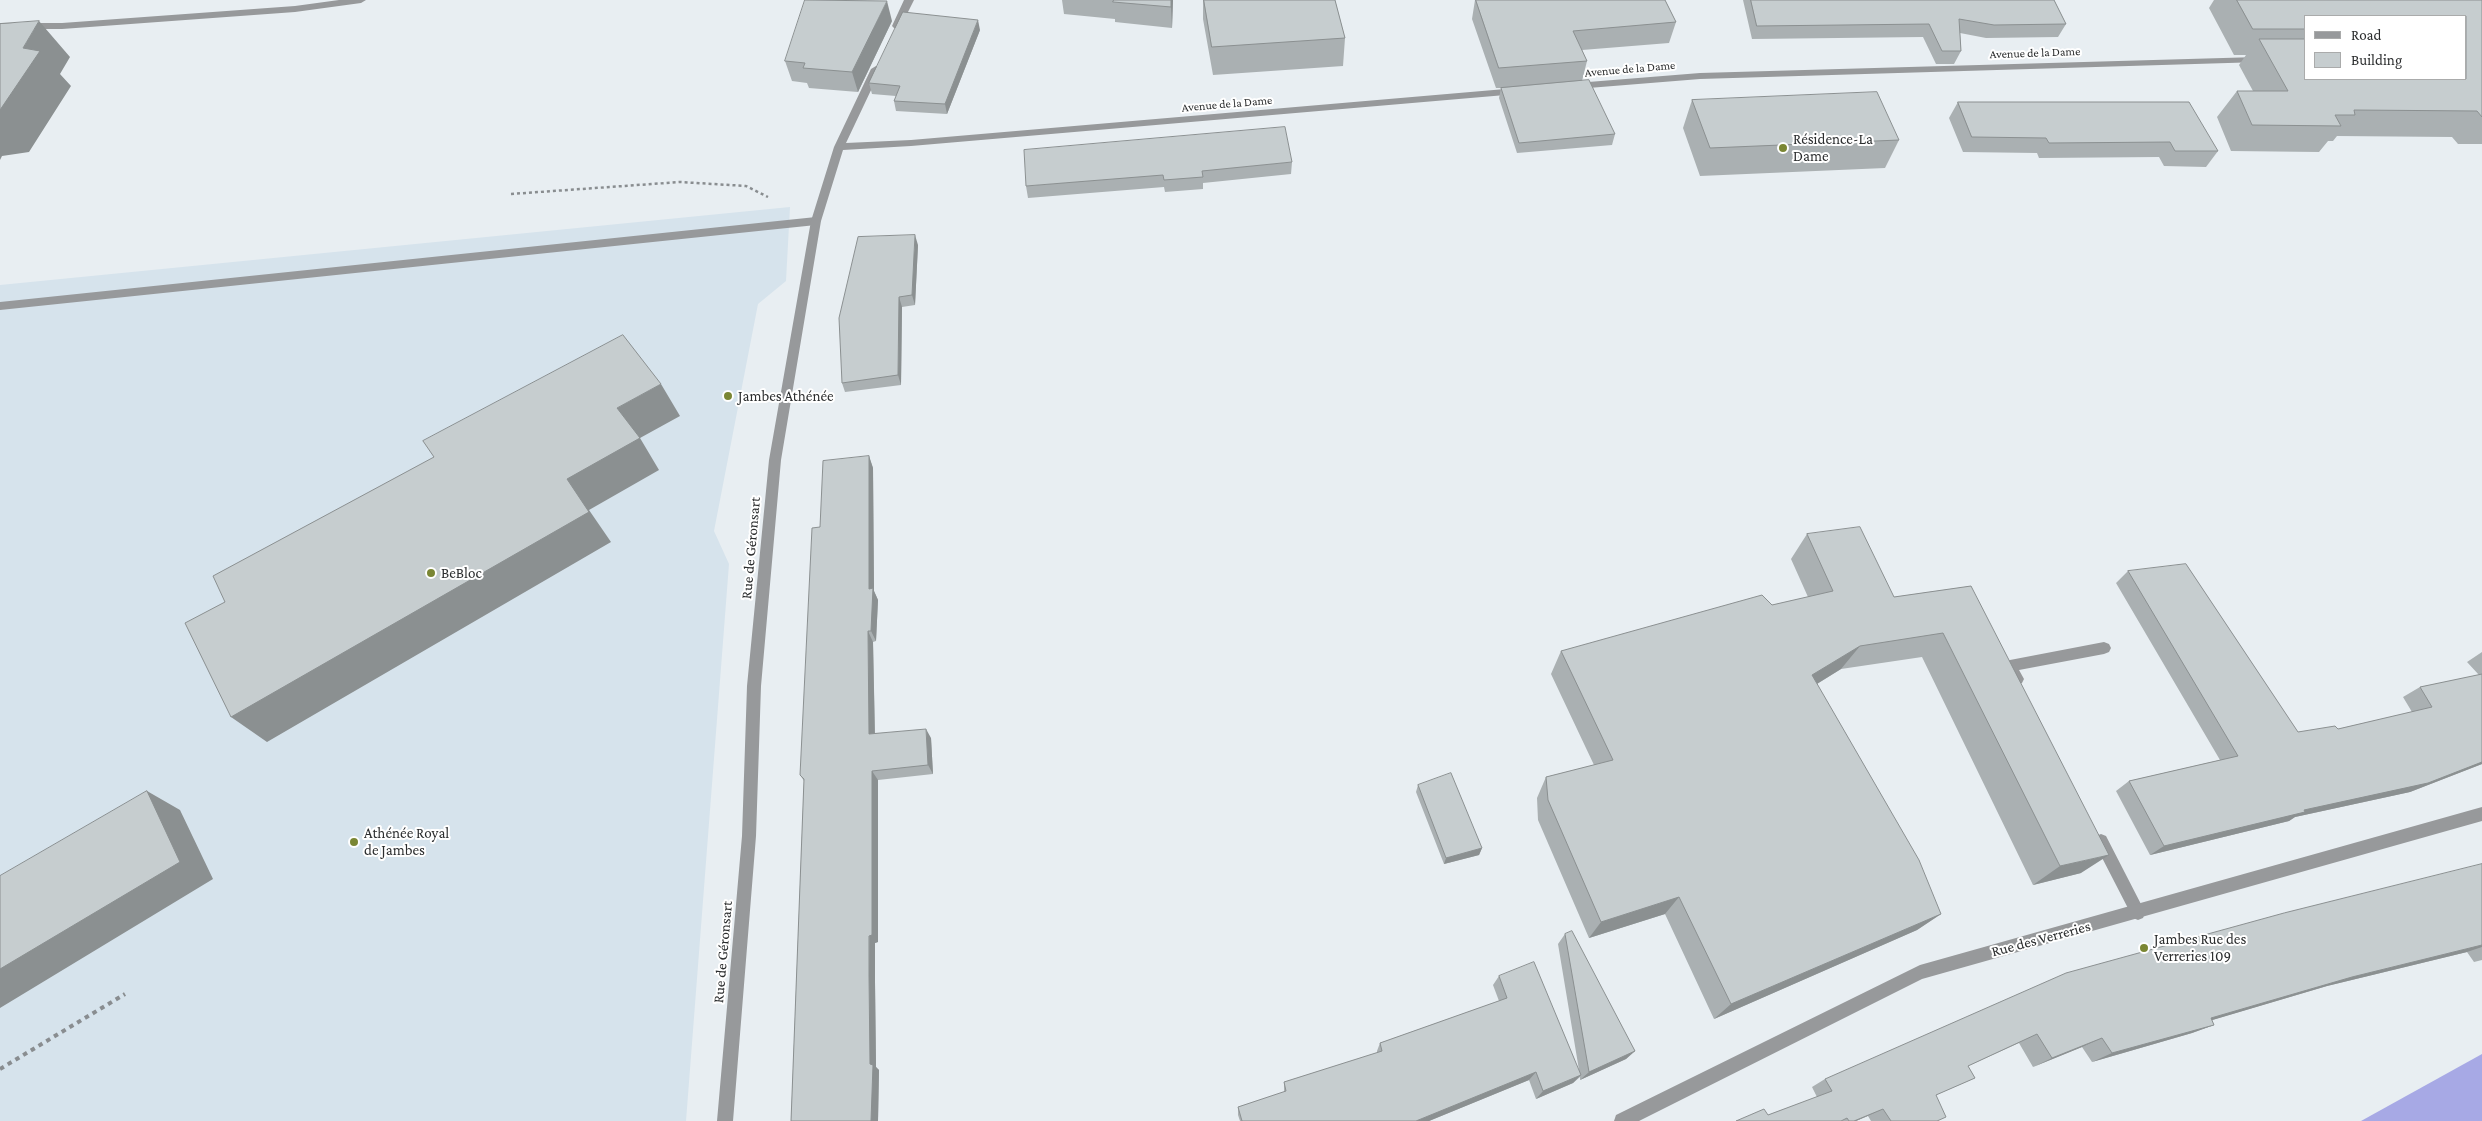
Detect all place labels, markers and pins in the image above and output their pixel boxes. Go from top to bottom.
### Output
place label: Résidence-La Dame [1793,130,1873,165]
marker: Résidence-La Dame [1777,142,1789,154]
place label: Jambes Athénée [738,387,834,405]
marker: Jambes Athénée [722,390,734,402]
place label: BeBloc [441,564,482,582]
marker: BeBloc [425,567,437,579]
place label: Athénée Royal de Jambes [364,824,449,859]
marker: Athénée Royal de Jambes [348,836,360,848]
place label: Jambes Rue des Verreries 109 [2154,930,2246,965]
marker: Jambes Rue des Verreries 109 [2138,942,2150,954]

